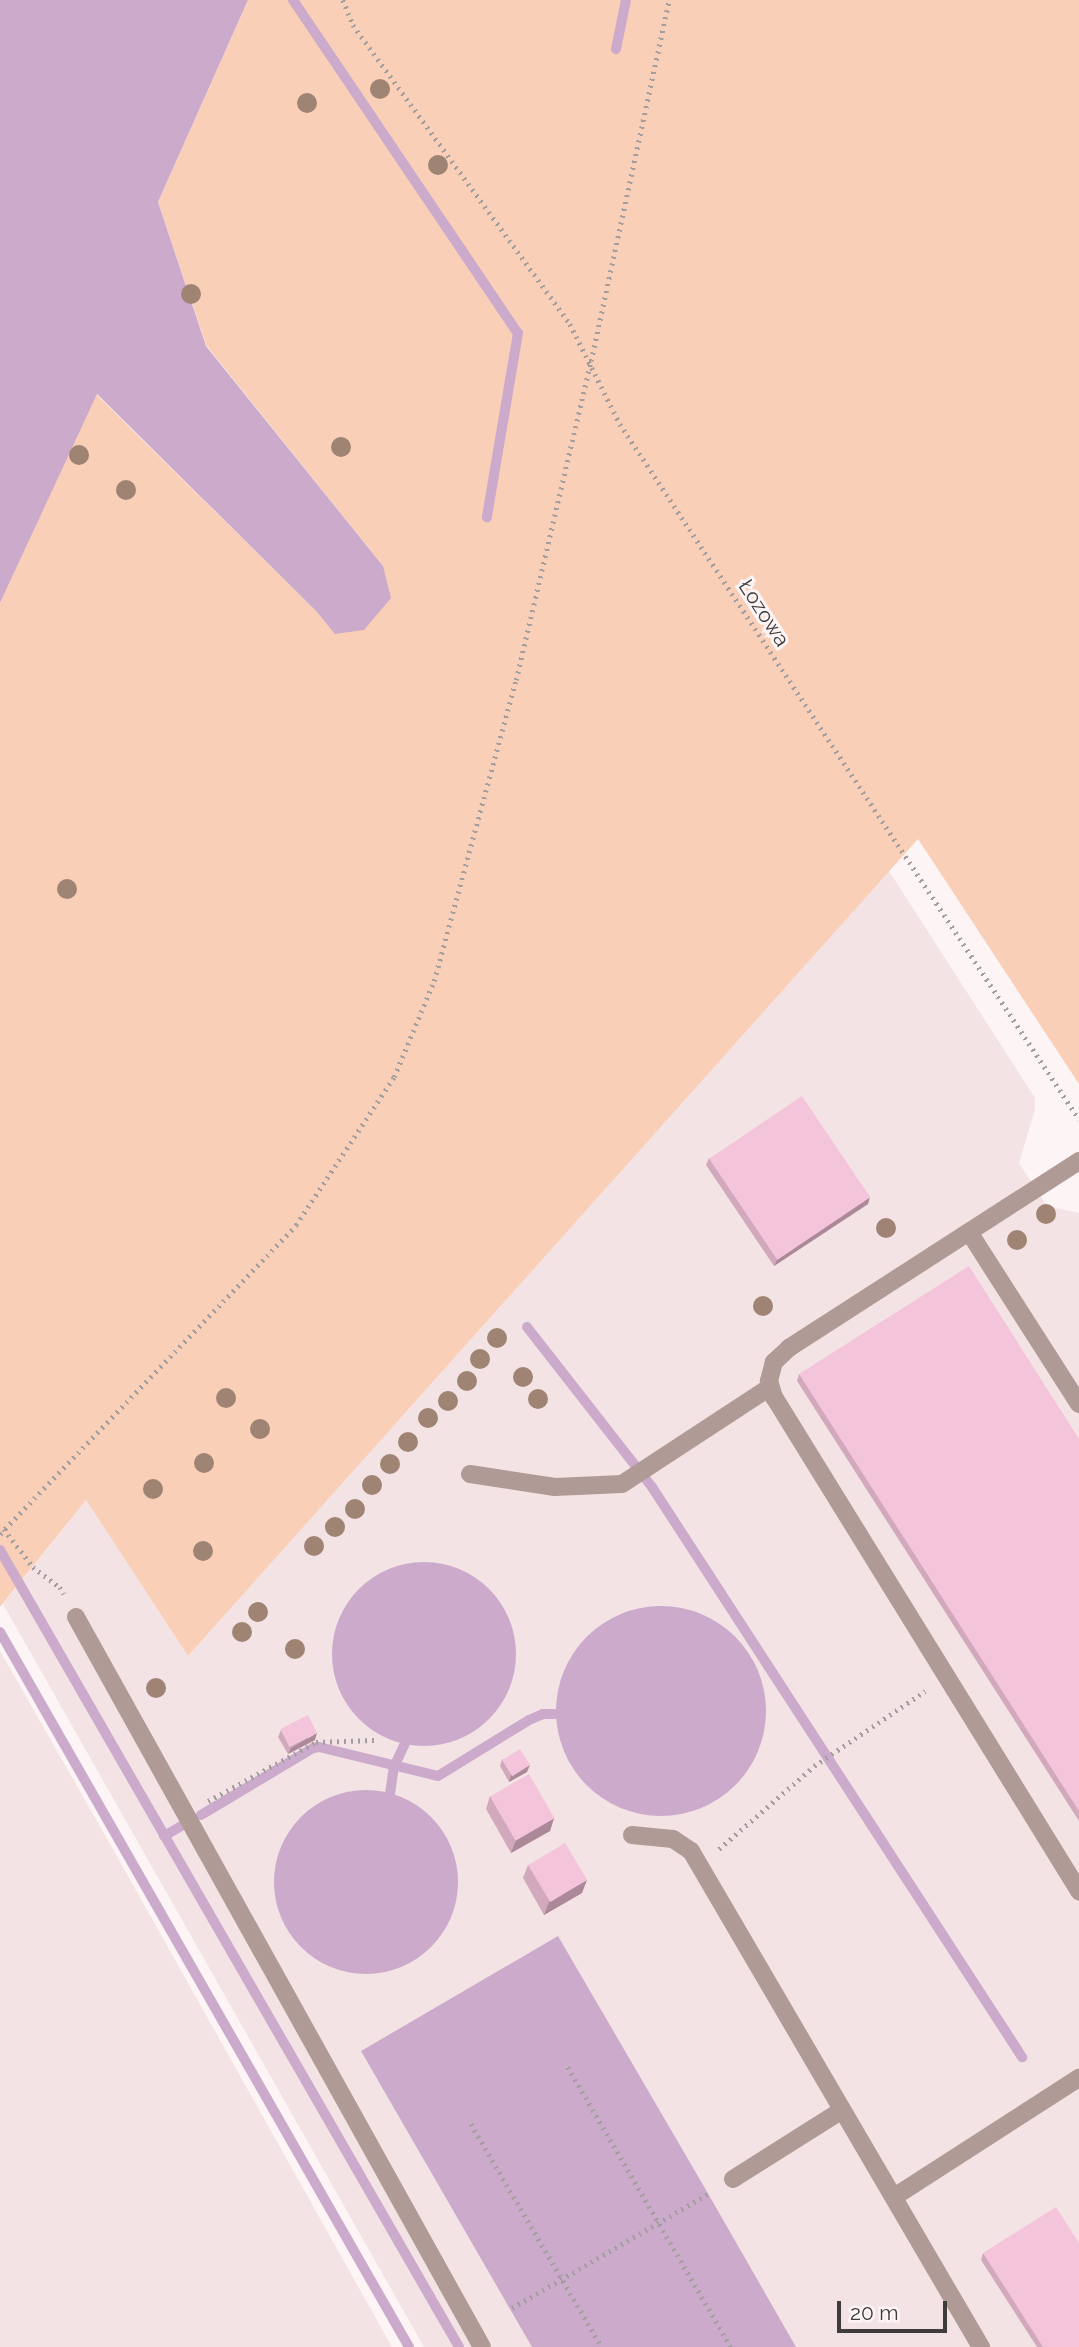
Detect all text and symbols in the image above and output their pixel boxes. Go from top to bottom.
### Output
street label: Łozowa [733,575,795,651]
scale bar [841,2288,951,2332]
text: 20 m [850,2300,898,2325]

